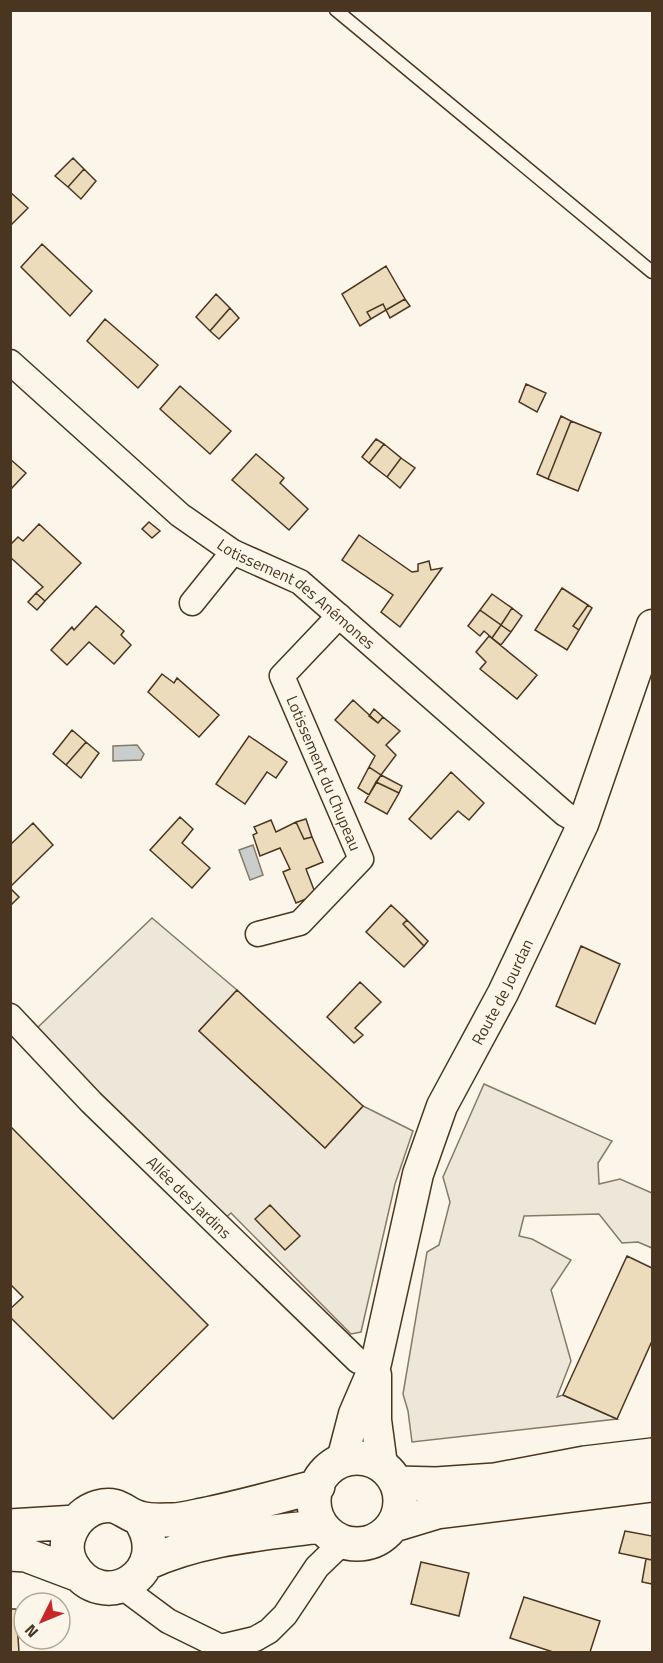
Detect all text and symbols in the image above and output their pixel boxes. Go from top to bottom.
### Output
street label: Lotissement des Anémones [212,532,381,655]
street label: Lotissement du Chupeau [280,692,368,854]
street label: Route de Jourdan [465,935,539,1049]
street label: Allée des Jardins [141,1150,237,1244]
north arrow [12,1591,72,1651]
text: N [18,1619,44,1643]

